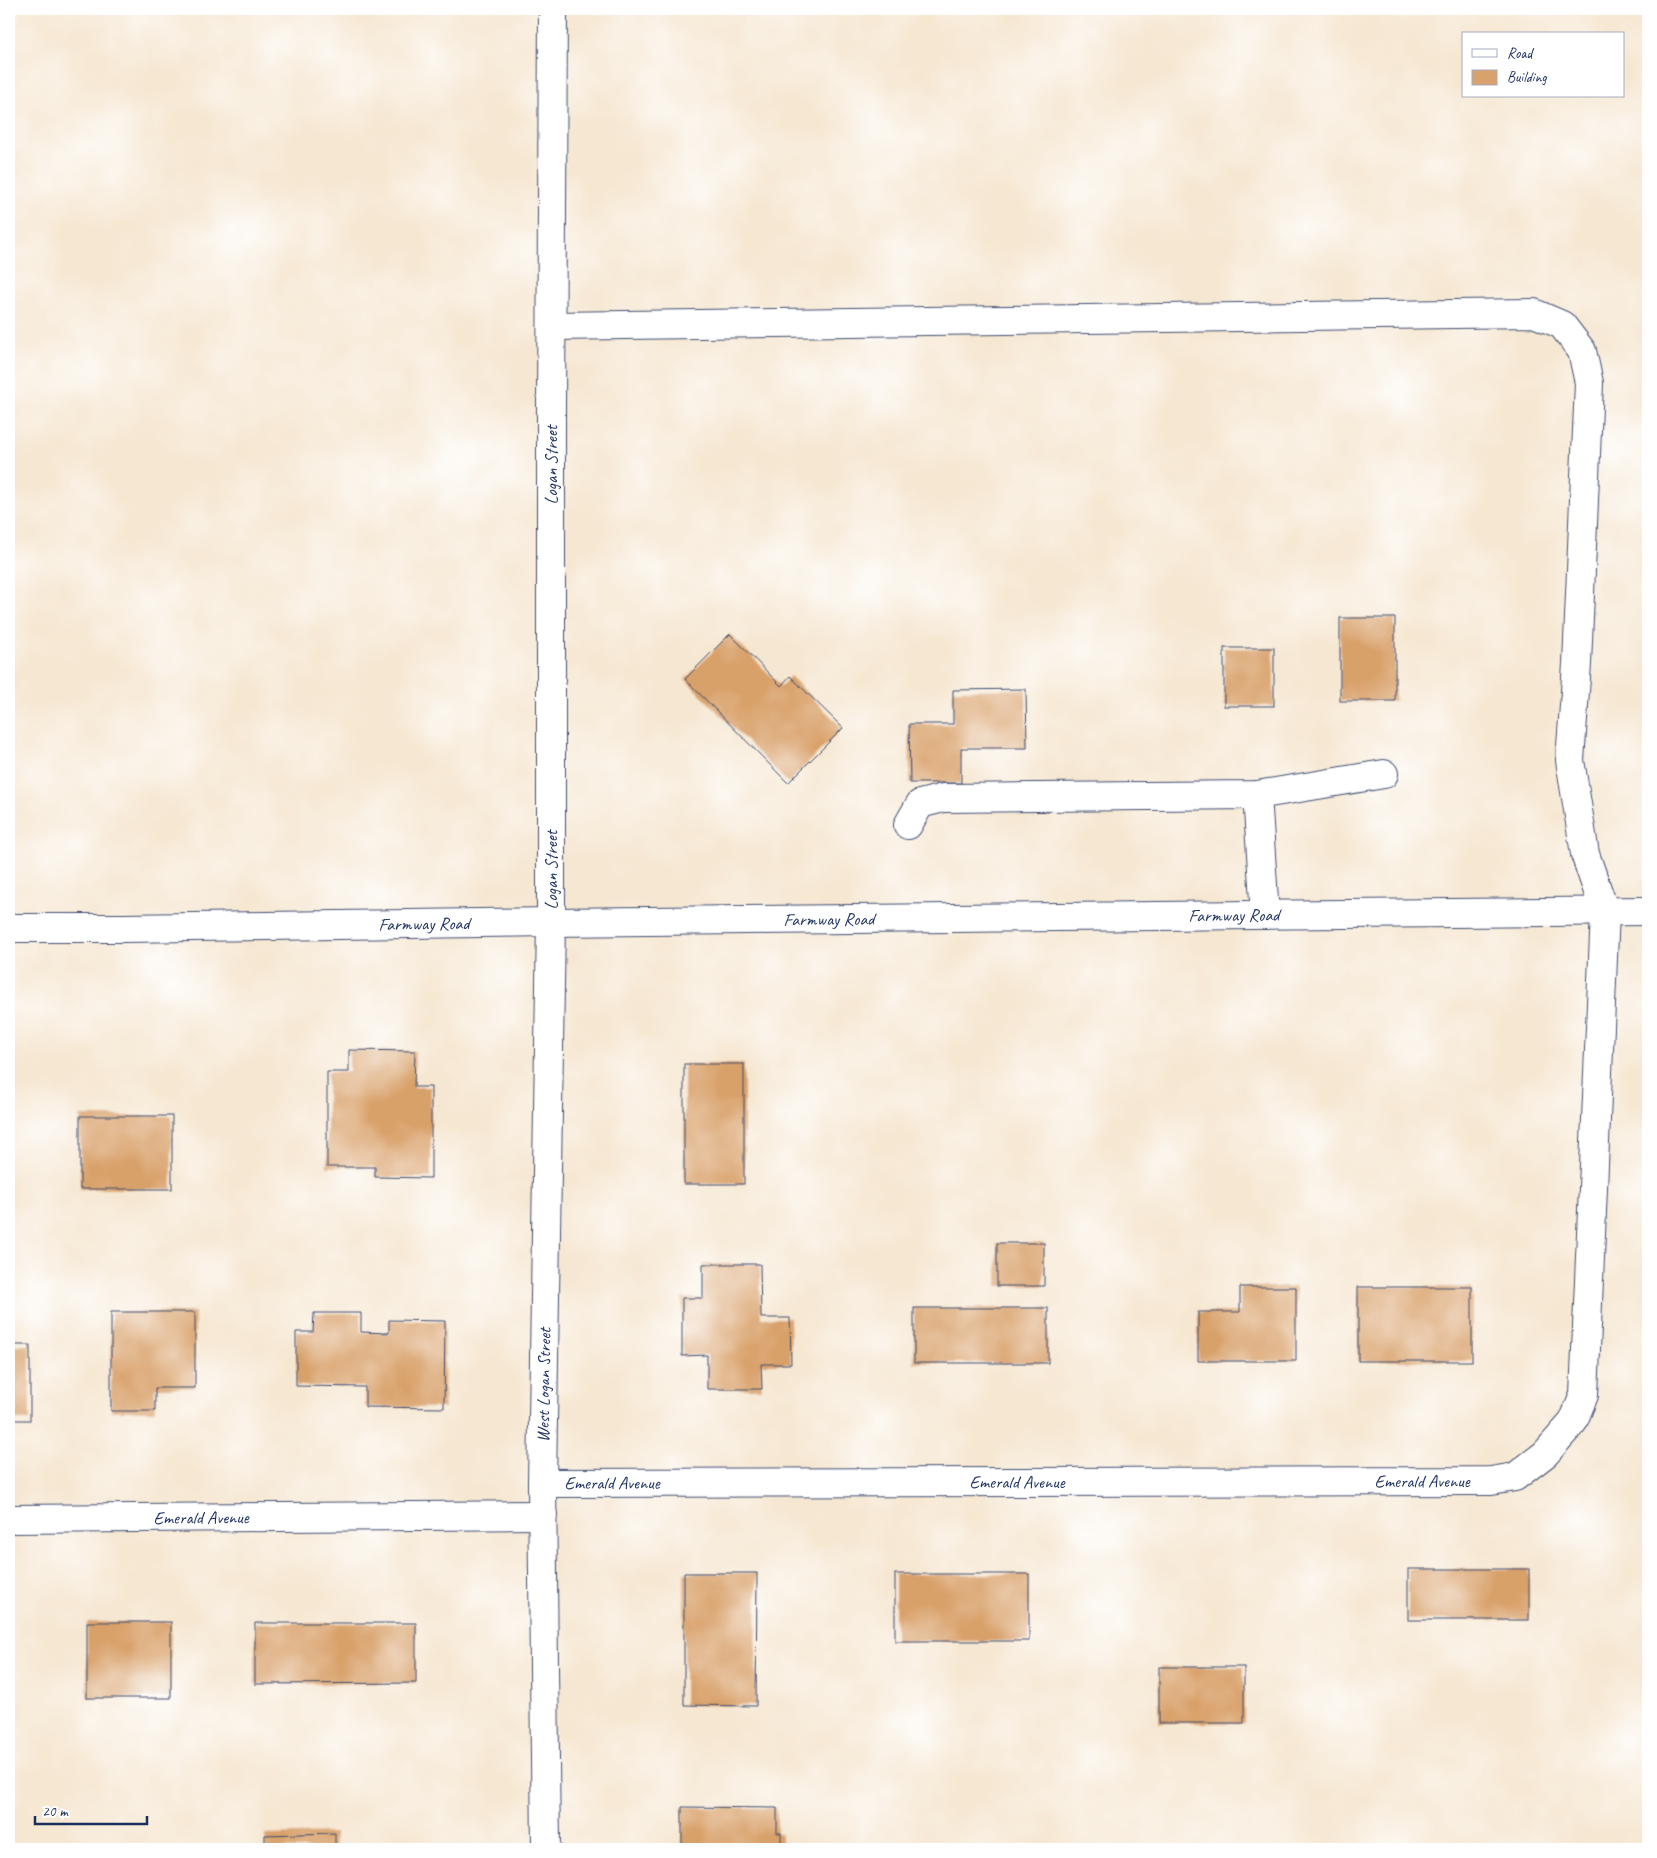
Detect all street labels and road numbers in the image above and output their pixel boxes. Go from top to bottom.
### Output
street label: Logan Street [540,423,562,504]
street label: Logan Street [540,828,562,909]
street label: Farmway Road [1188,904,1282,927]
street label: Farmway Road [783,908,877,931]
street label: Farmway Road [378,912,472,935]
street label: West Logan Street [532,1326,556,1442]
street label: Emerald Avenue [1374,1470,1471,1492]
street label: Emerald Avenue [969,1471,1066,1493]
street label: Emerald Avenue [564,1472,661,1494]
street label: Emerald Avenue [153,1506,250,1529]

